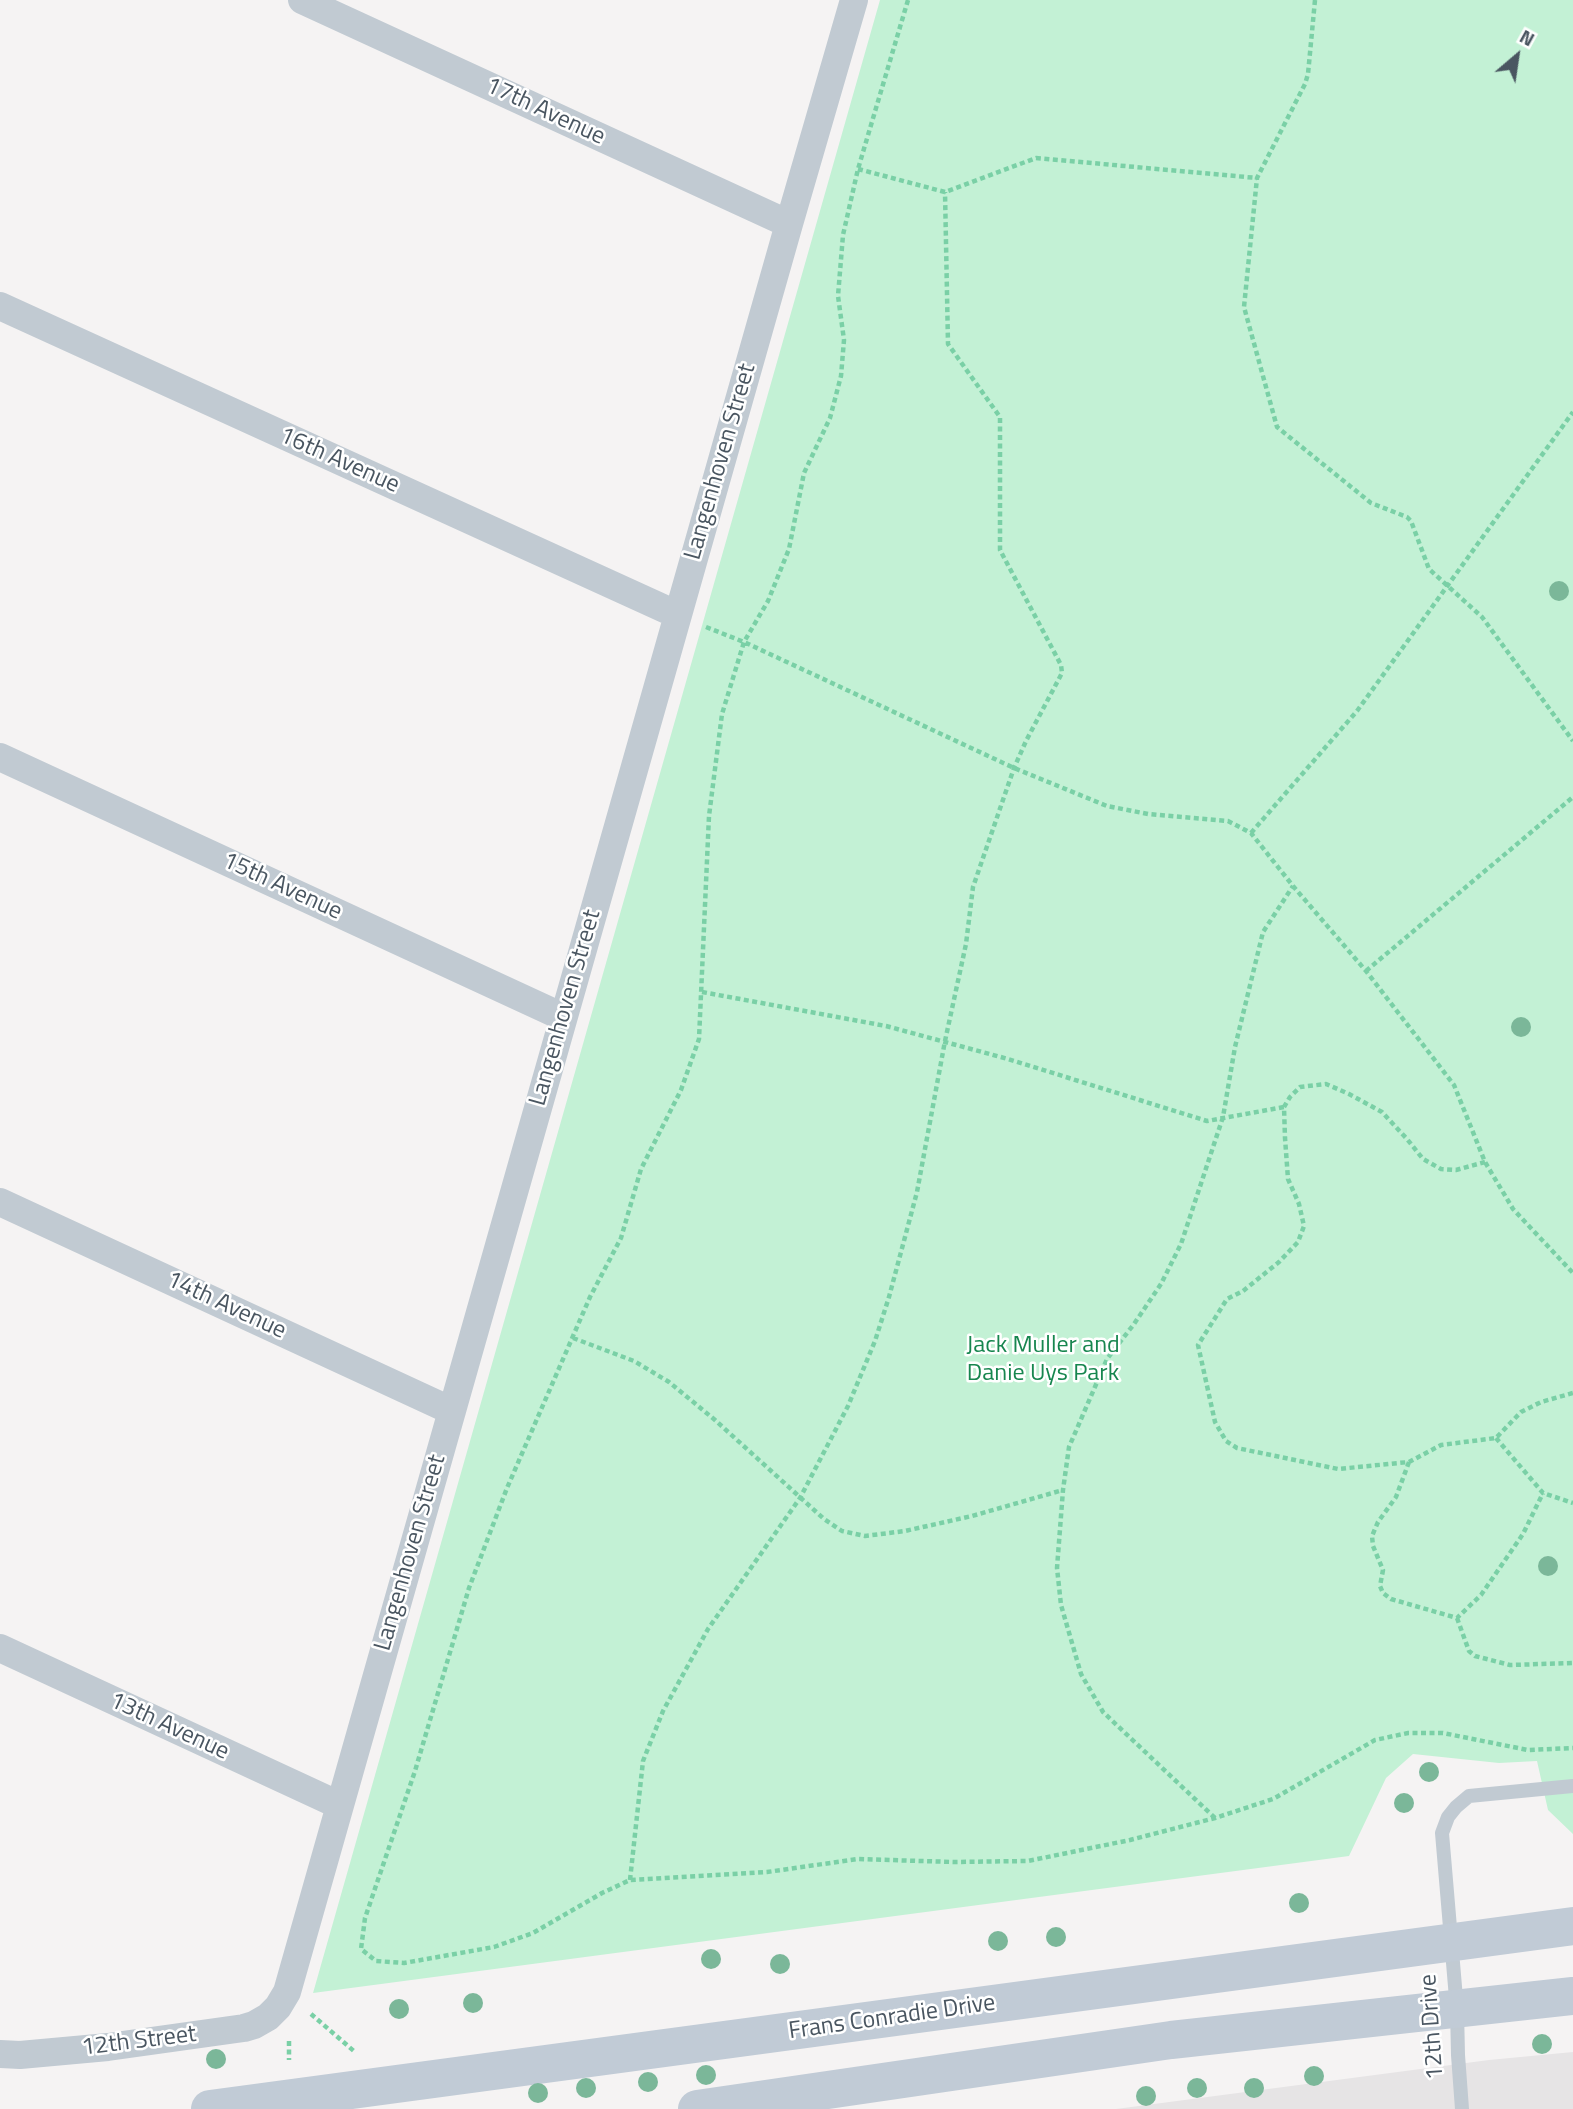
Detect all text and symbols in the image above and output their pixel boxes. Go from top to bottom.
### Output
north arrow [1482,21,1552,91]
text: N [1515,21,1540,53]
street label: 17th Avenue [481,72,609,152]
street label: Langenhoven Street [679,361,763,563]
street label: 16th Avenue [274,422,404,500]
street label: 15th Avenue [218,847,346,927]
street label: Langenhoven Street [524,907,608,1109]
street label: 14th Avenue [162,1266,290,1346]
park label: Jack Muller and Danie Uys Park [966,1332,1120,1388]
street label: Langenhoven Street [369,1452,453,1654]
street label: 13th Avenue [105,1687,233,1767]
street label: 12th Drive [1415,1973,1451,2081]
street label: Frans Conradie Drive [787,1989,997,2047]
street label: 12th Street [80,2021,198,2063]

